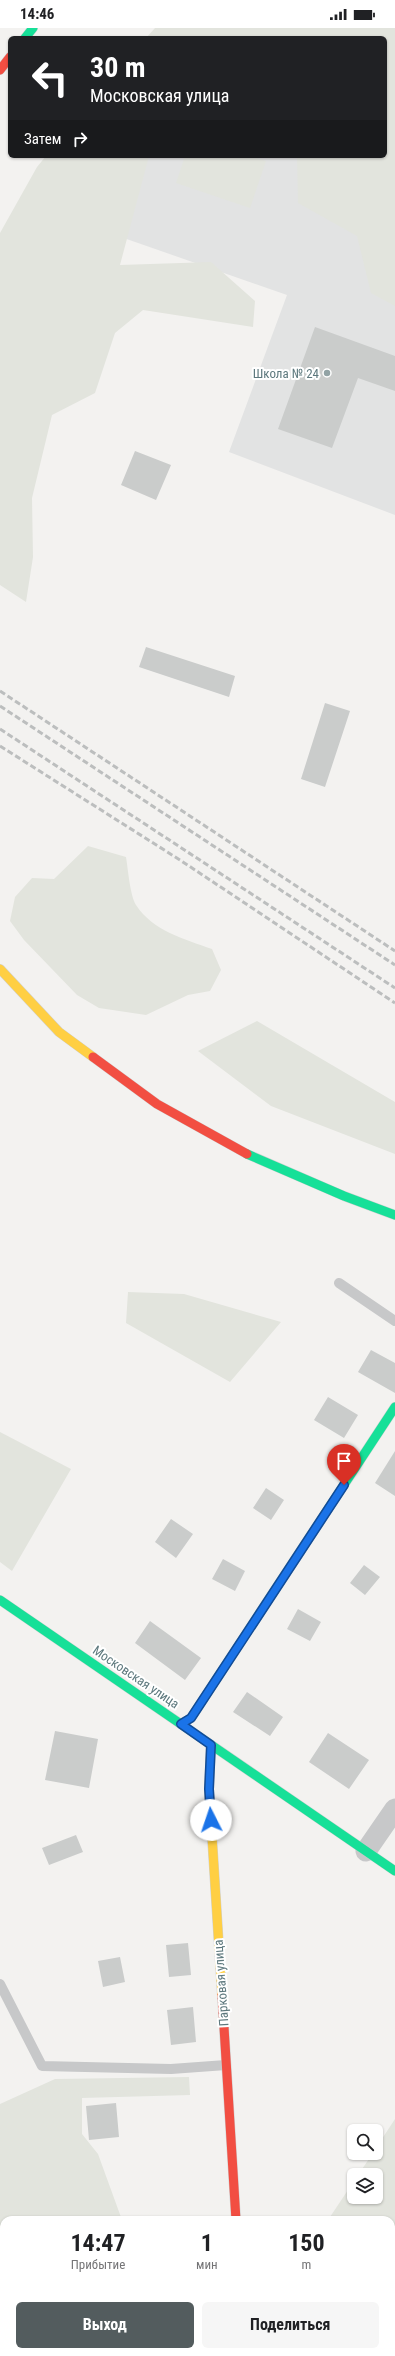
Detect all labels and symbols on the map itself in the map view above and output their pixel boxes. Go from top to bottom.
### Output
place label: Школа № 24 [253,366,320,381]
marker: Школа № 24 [322,368,332,378]
pin [327,1444,361,1485]
street label: Московская улица [90,1643,182,1711]
position arrow [190,1799,232,1841]
street label: Парковая улица [210,1939,232,2027]

